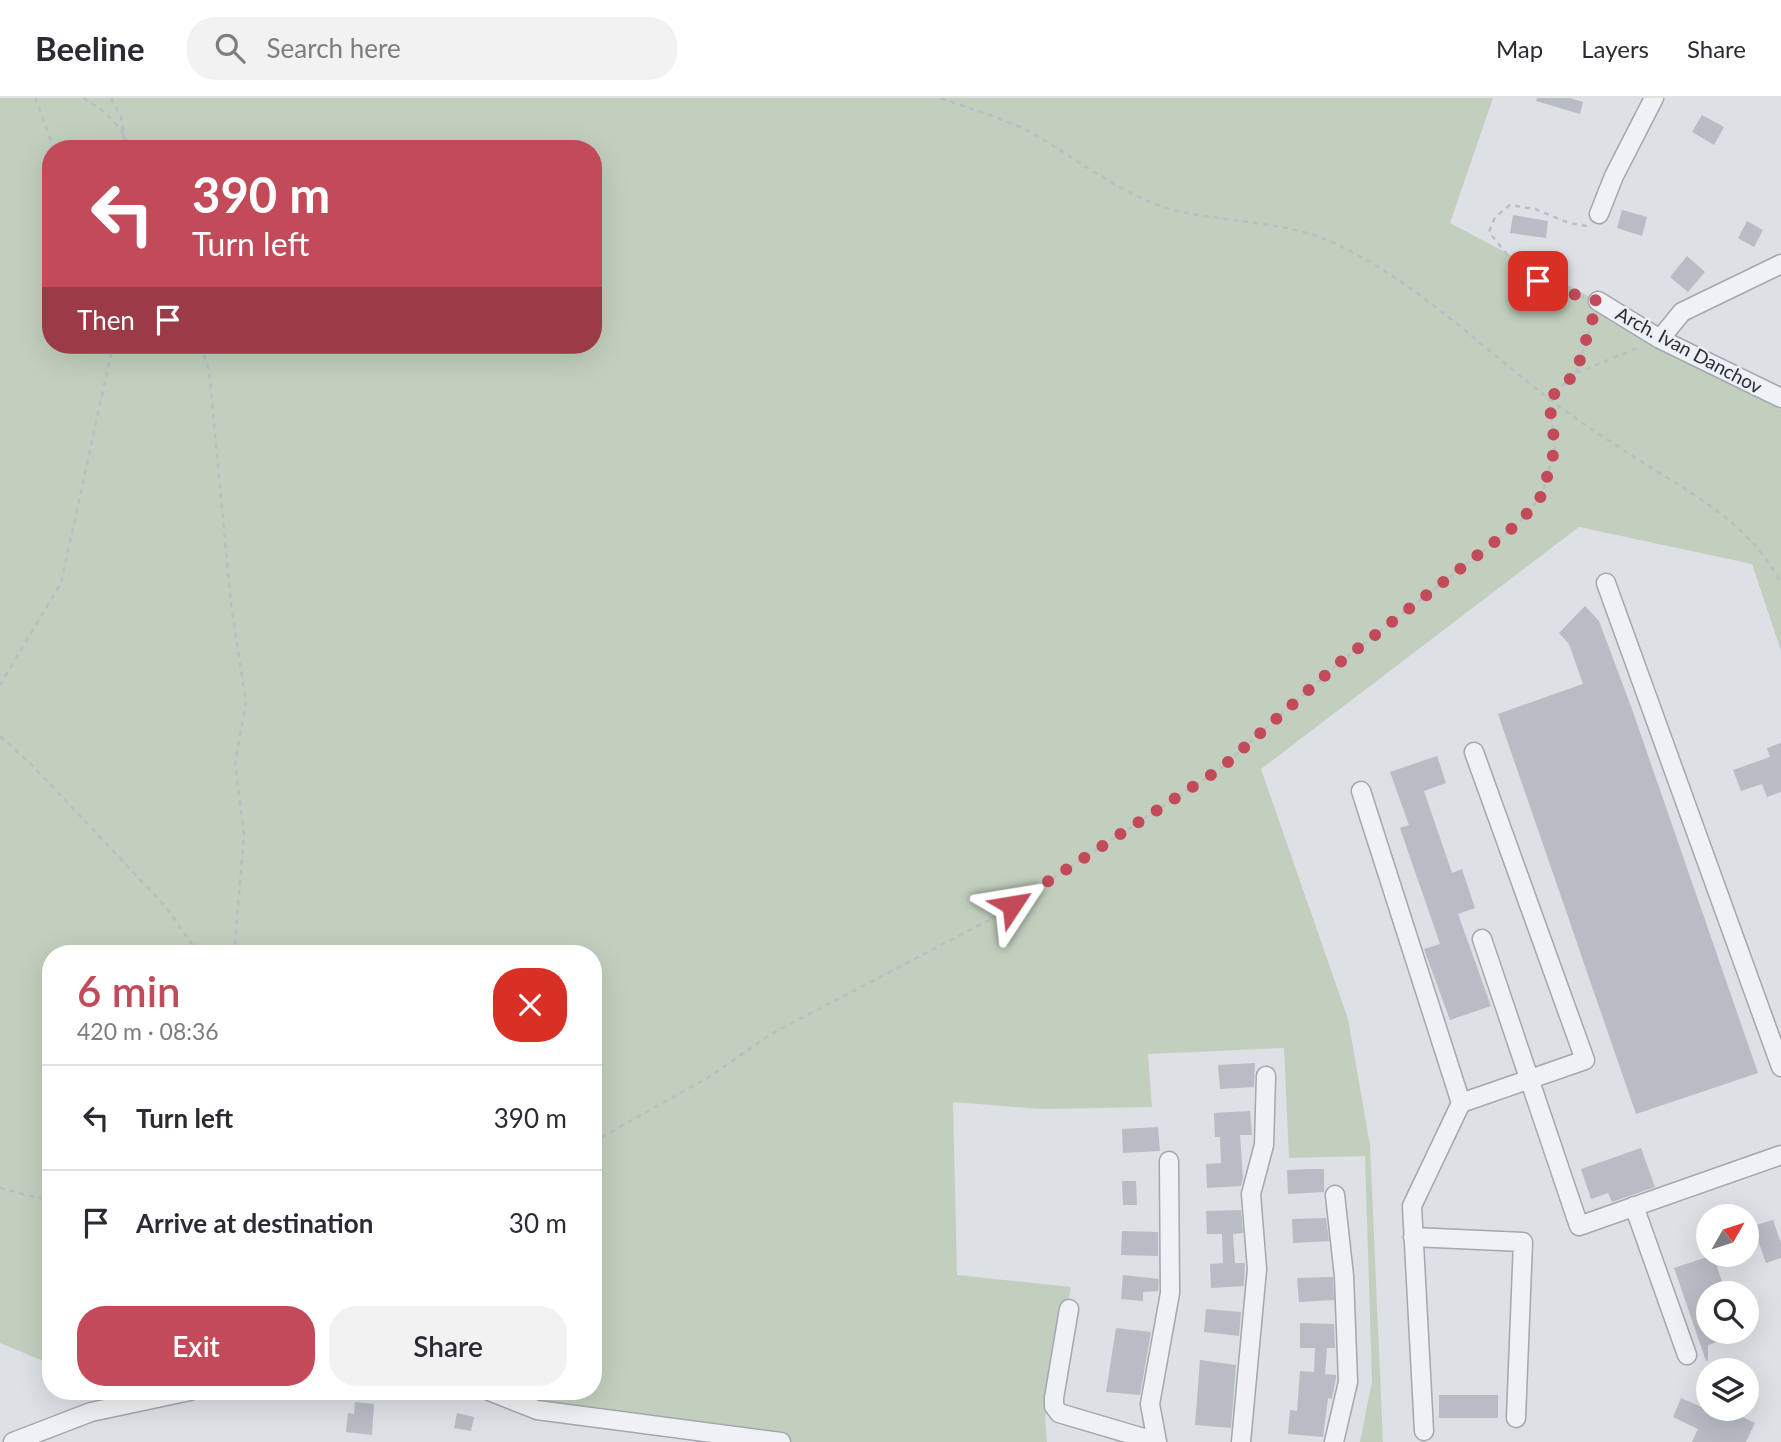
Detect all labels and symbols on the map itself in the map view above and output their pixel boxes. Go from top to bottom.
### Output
pin [1508,251,1568,311]
street label: Arch. Ivan Danchov [1612,301,1766,398]
position arrow [975,868,1049,942]
north arrow [1696,1204,1759,1267]

